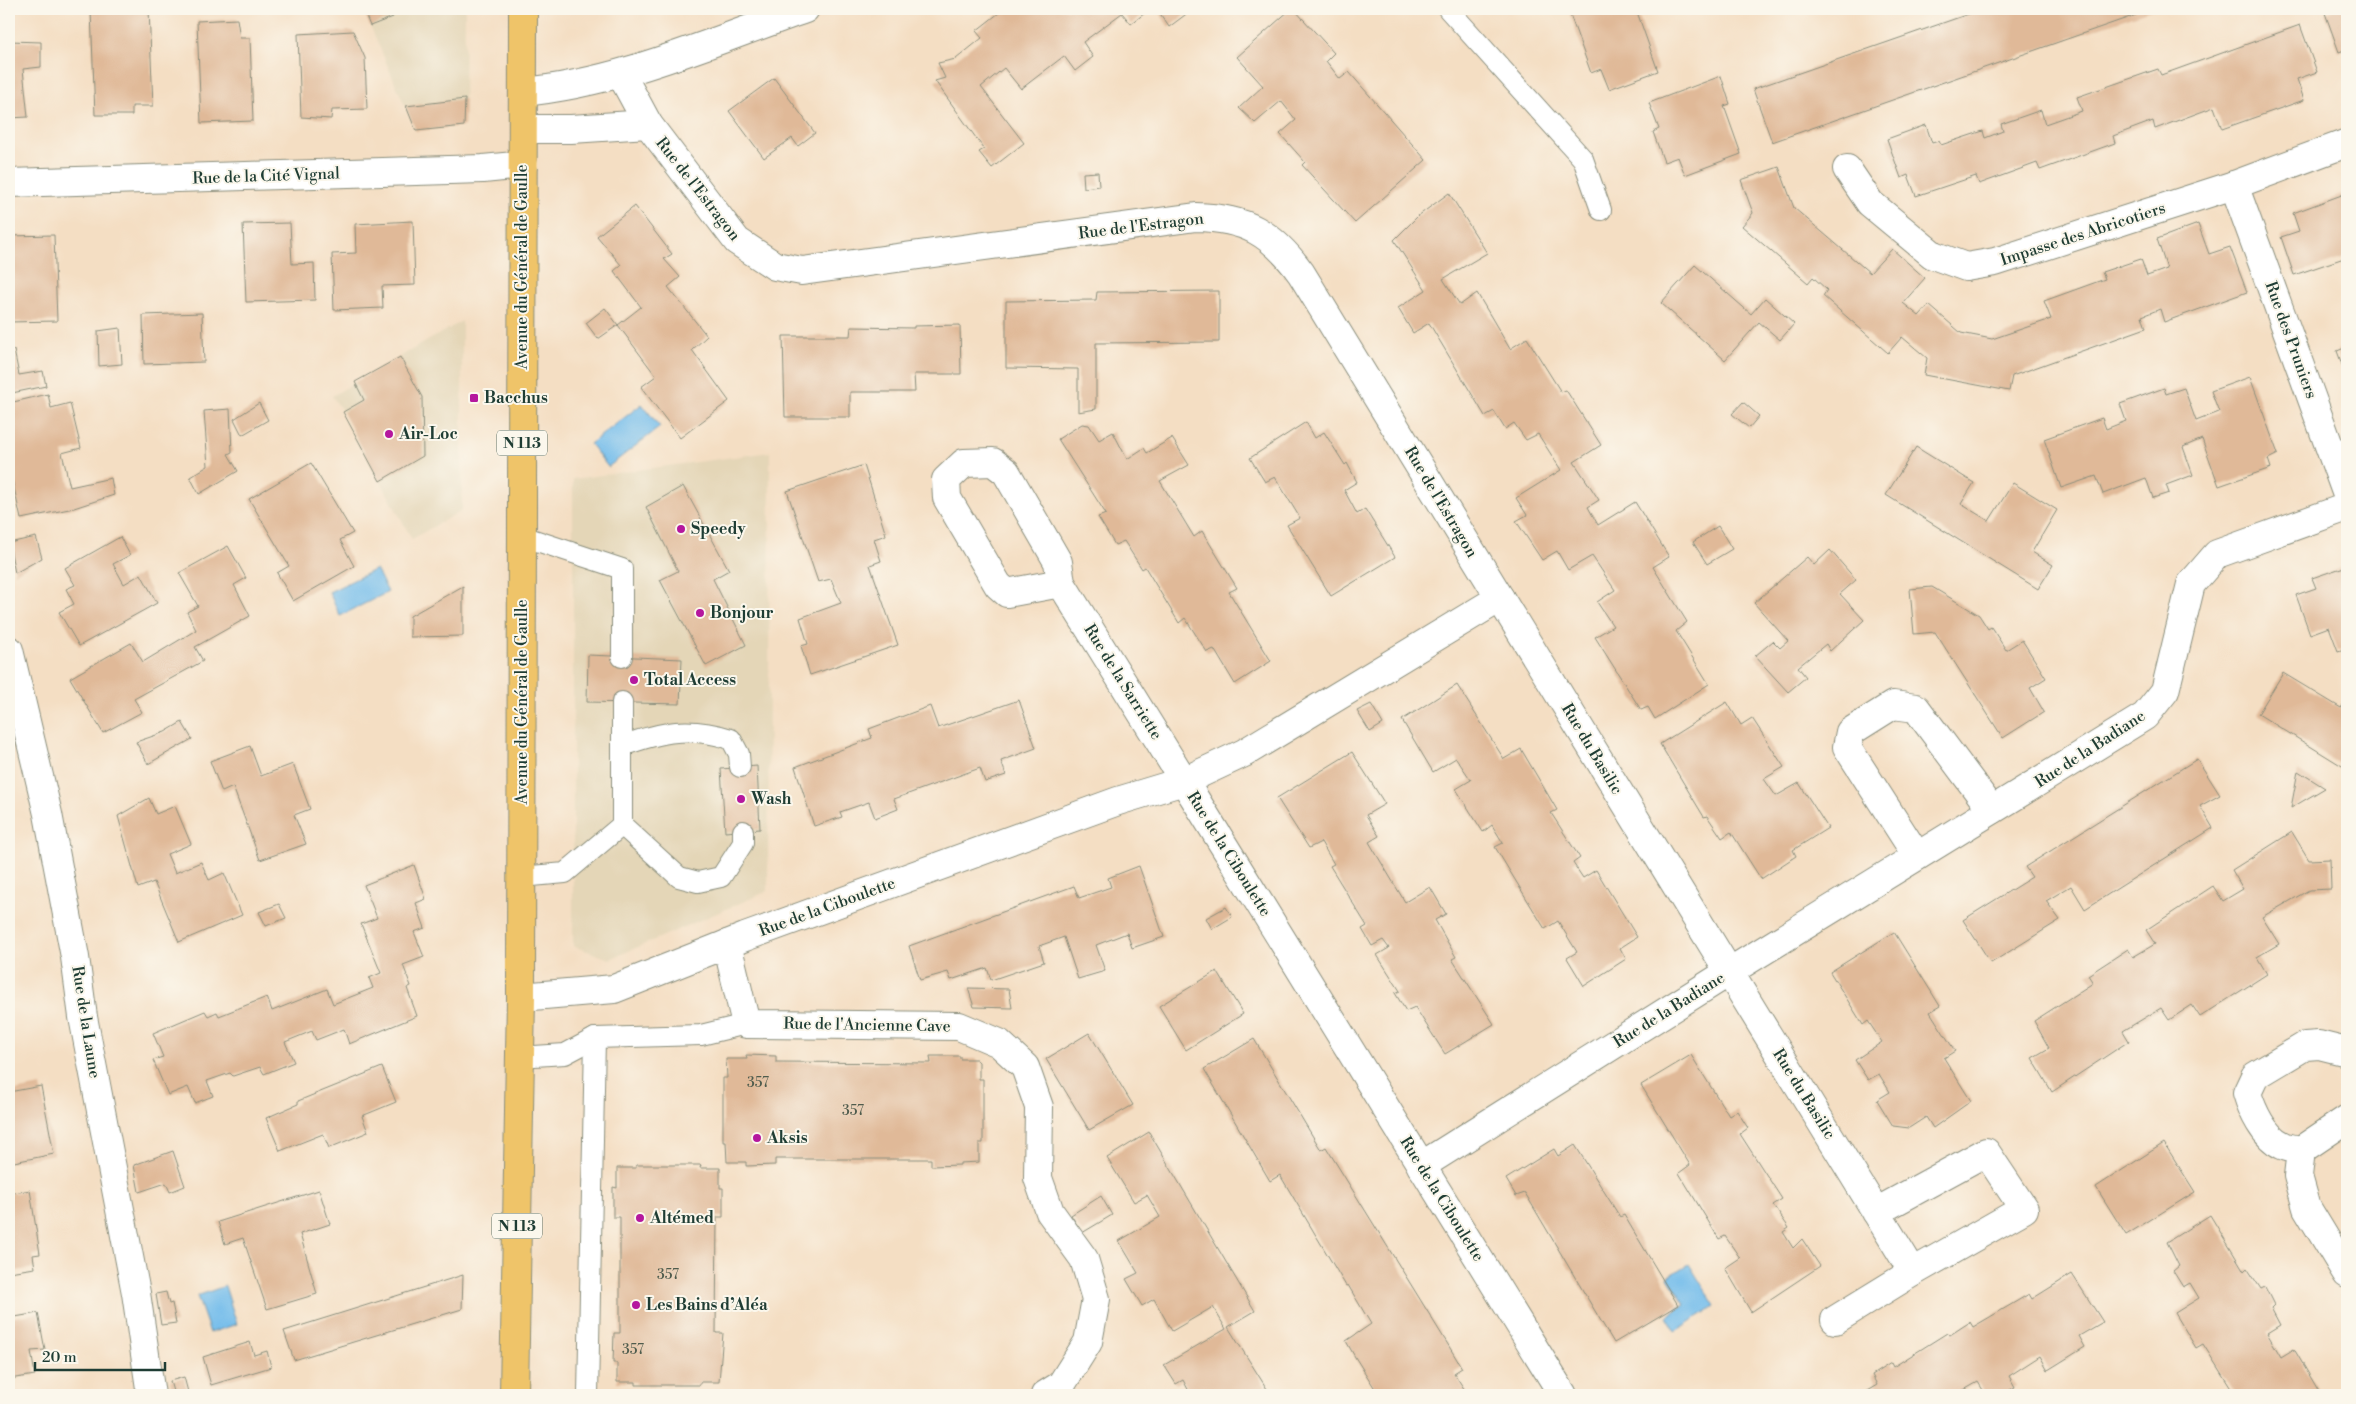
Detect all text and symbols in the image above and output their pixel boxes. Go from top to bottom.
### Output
street label: Rue de l'Estragon [651,133,745,245]
street label: Rue de la Cité Vignal [192,163,340,189]
street label: Avenue du Général de Gaulle [512,164,532,371]
street label: Impasse des Abricotiers [1998,198,2168,270]
street label: Rue de l'Estragon [1077,208,1205,244]
street label: Rue des Pruniers [2261,279,2321,401]
place label: Bacchus [484,388,548,408]
marker: Bacchus [468,392,480,404]
place label: Air-Loc [398,424,458,444]
marker: Air-Loc [383,428,395,440]
road number: N 113 [497,430,547,456]
street label: Rue de l'Estragon [1400,443,1482,562]
place label: Speedy [691,519,747,539]
marker: Speedy [675,523,687,535]
street label: Avenue du Général de Gaulle [512,599,532,806]
place label: Bonjour [710,603,774,623]
marker: Bonjour [694,607,706,619]
street label: Rue de la Sarriette [1079,621,1167,743]
place label: Total Access [644,670,736,690]
marker: Total Access [628,674,640,686]
street label: Rue du Basilic [1557,700,1627,798]
street label: Rue de la Badiane [2031,706,2149,792]
street label: Rue de la Ciboulette [1182,788,1276,920]
place label: Wash [750,789,792,809]
marker: Wash [735,793,747,805]
street label: Rue de la Ciboulette [756,873,898,941]
street label: Rue de la Laune [67,964,105,1080]
street label: Rue de la Badiane [1610,968,1728,1052]
street label: Rue de l'Ancienne Cave [783,1014,951,1036]
street label: Rue du Basilic [1768,1045,1840,1143]
house number: 357 [747,1074,769,1092]
house number: 357 [842,1102,864,1120]
place label: Aksis [766,1128,808,1148]
marker: Aksis [751,1132,763,1144]
street label: Rue de la Ciboulette [1395,1133,1489,1265]
place label: Altémed [649,1208,714,1228]
marker: Altémed [634,1212,646,1224]
road number: N 113 [492,1214,542,1238]
house number: 357 [657,1266,679,1284]
place label: Les Bains d’Aléa [646,1295,768,1315]
marker: Les Bains d’Aléa [630,1299,642,1311]
scale bar [35,1339,165,1371]
house number: 357 [622,1341,644,1359]
text: 20 m [42,1348,77,1367]

